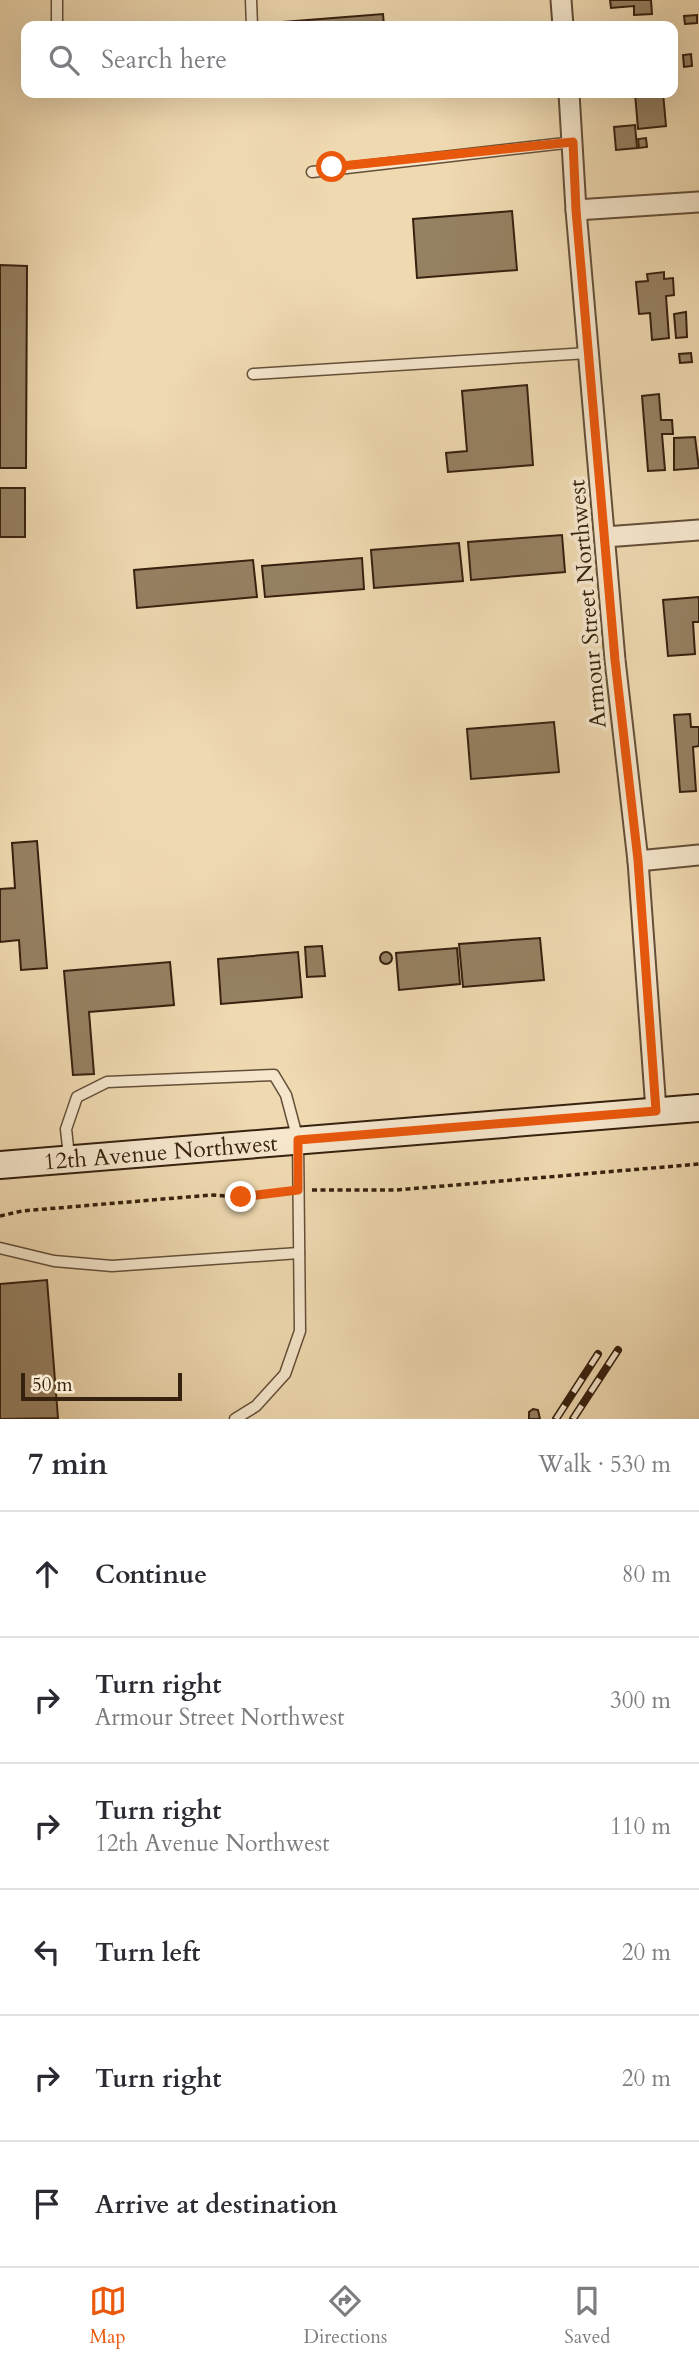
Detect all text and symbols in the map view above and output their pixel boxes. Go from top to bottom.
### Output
search box [21,21,678,98]
icon: search [45,41,83,79]
text: Search here [101,42,227,77]
route start [316,151,347,182]
street label: Armour Street Northwest [561,478,614,730]
street label: 12th Avenue Northwest [42,1127,279,1177]
route end [225,1181,256,1212]
scale bar [21,1370,182,1402]
text: 50 m [32,1372,73,1398]
text: 7 min [28,1444,108,1485]
text: Walk · 530 m [538,1449,671,1480]
icon: ahead [28,1555,66,1593]
text: Continue [95,1557,207,1592]
text: 80 m [622,1559,671,1590]
text: Turn right [95,1667,222,1702]
icon: right [28,1681,66,1719]
text: 300 m [610,1685,671,1716]
text: Armour Street Northwest [95,1702,345,1733]
text: Turn right [95,1793,222,1828]
icon: right [28,1807,66,1845]
text: 110 m [610,1811,671,1842]
text: 12th Avenue Northwest [95,1828,330,1859]
icon: left [28,1933,66,1971]
text: Turn left [95,1935,200,1970]
text: 20 m [622,1937,671,1968]
icon: right [28,2059,66,2097]
text: Turn right [95,2061,222,2096]
text: 20 m [622,2063,671,2094]
icon: arrive [28,2185,66,2223]
text: Arrive at destination [95,2187,338,2222]
tab: Map [89,2282,127,2350]
tab: Directions [304,2282,387,2350]
tab: Saved [564,2282,610,2350]

